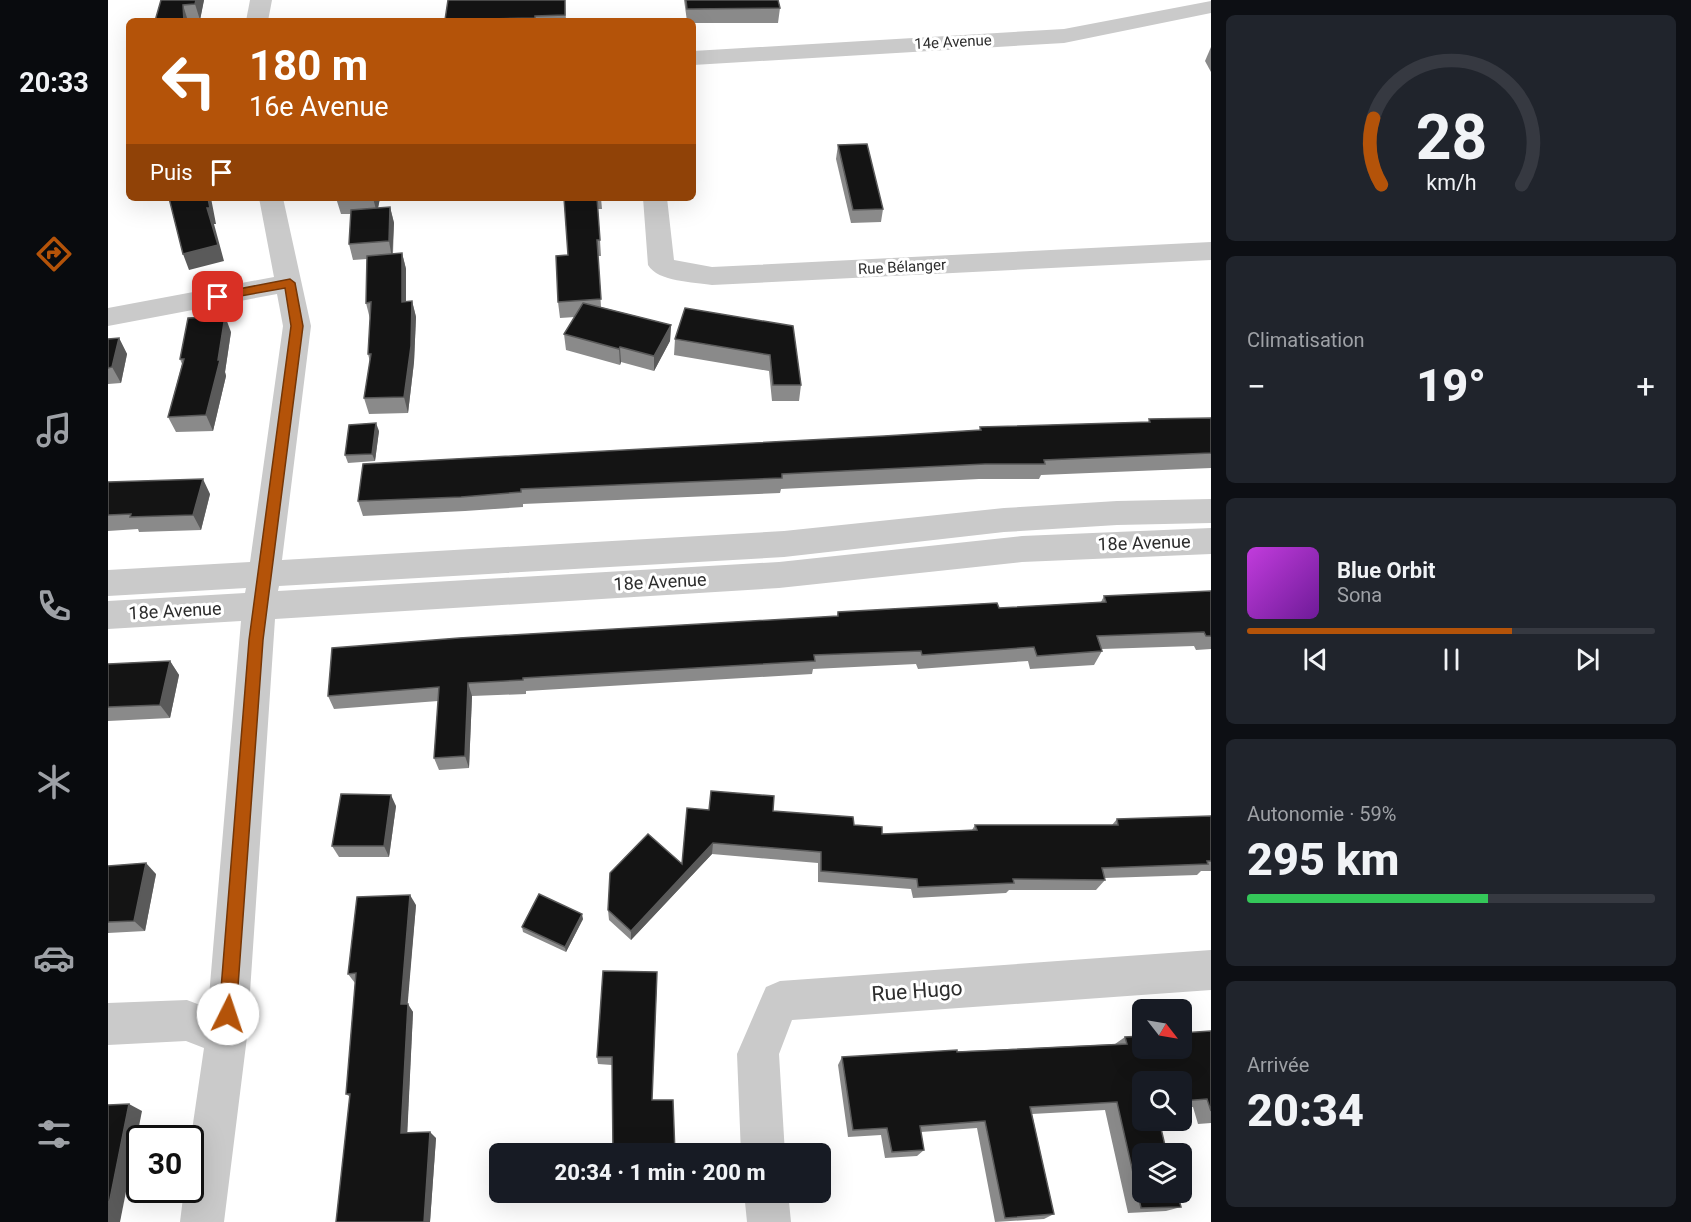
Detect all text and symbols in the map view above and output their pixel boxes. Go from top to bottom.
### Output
street label: 14e Avenue [914,31,992,53]
text: 180 m [249,41,368,90]
icon: left [150,42,228,120]
text: 20:33 [19,67,89,99]
text: 16e Avenue [249,91,389,123]
text: 28 [1415,101,1487,174]
icon: arrive [205,156,238,189]
text: Puis [150,160,193,185]
text: km/h [1426,171,1476,196]
icon: directions [33,233,75,275]
street label: Rue Bélanger [858,256,946,278]
pin [192,271,243,322]
icon: arrive [201,280,234,313]
text: Climatisation [1247,328,1365,352]
text: 19° [1416,359,1486,412]
text: − [1247,367,1266,406]
text: + [1636,367,1655,406]
icon: music [33,409,75,451]
street label: 18e Avenue [1097,530,1191,555]
text: Blue Orbit [1337,558,1435,583]
street label: 18e Avenue [613,569,707,594]
text: Sona [1337,583,1382,607]
icon: phone [33,585,75,627]
street label: 18e Avenue [128,598,222,623]
icon: previous [1299,643,1332,676]
icon: pause [1435,643,1468,676]
icon: next [1571,643,1604,676]
icon: climate [33,761,75,803]
text: Autonomie · 59% [1247,802,1396,826]
text: 295 km [1247,833,1399,886]
icon: car [33,937,75,979]
street label: Rue Hugo [871,976,963,1006]
position arrow [196,982,260,1046]
north arrow [1132,999,1192,1059]
map controls [1132,999,1192,1203]
text: Arrivée [1247,1053,1309,1077]
button: search [1132,1071,1192,1131]
text: 20:34 [1247,1084,1364,1137]
icon: filters [33,1113,75,1155]
speed limit sign: 30 [126,1125,204,1203]
button: layers [1132,1143,1192,1203]
text: 20:34 · 1 min · 200 m [555,1160,765,1185]

